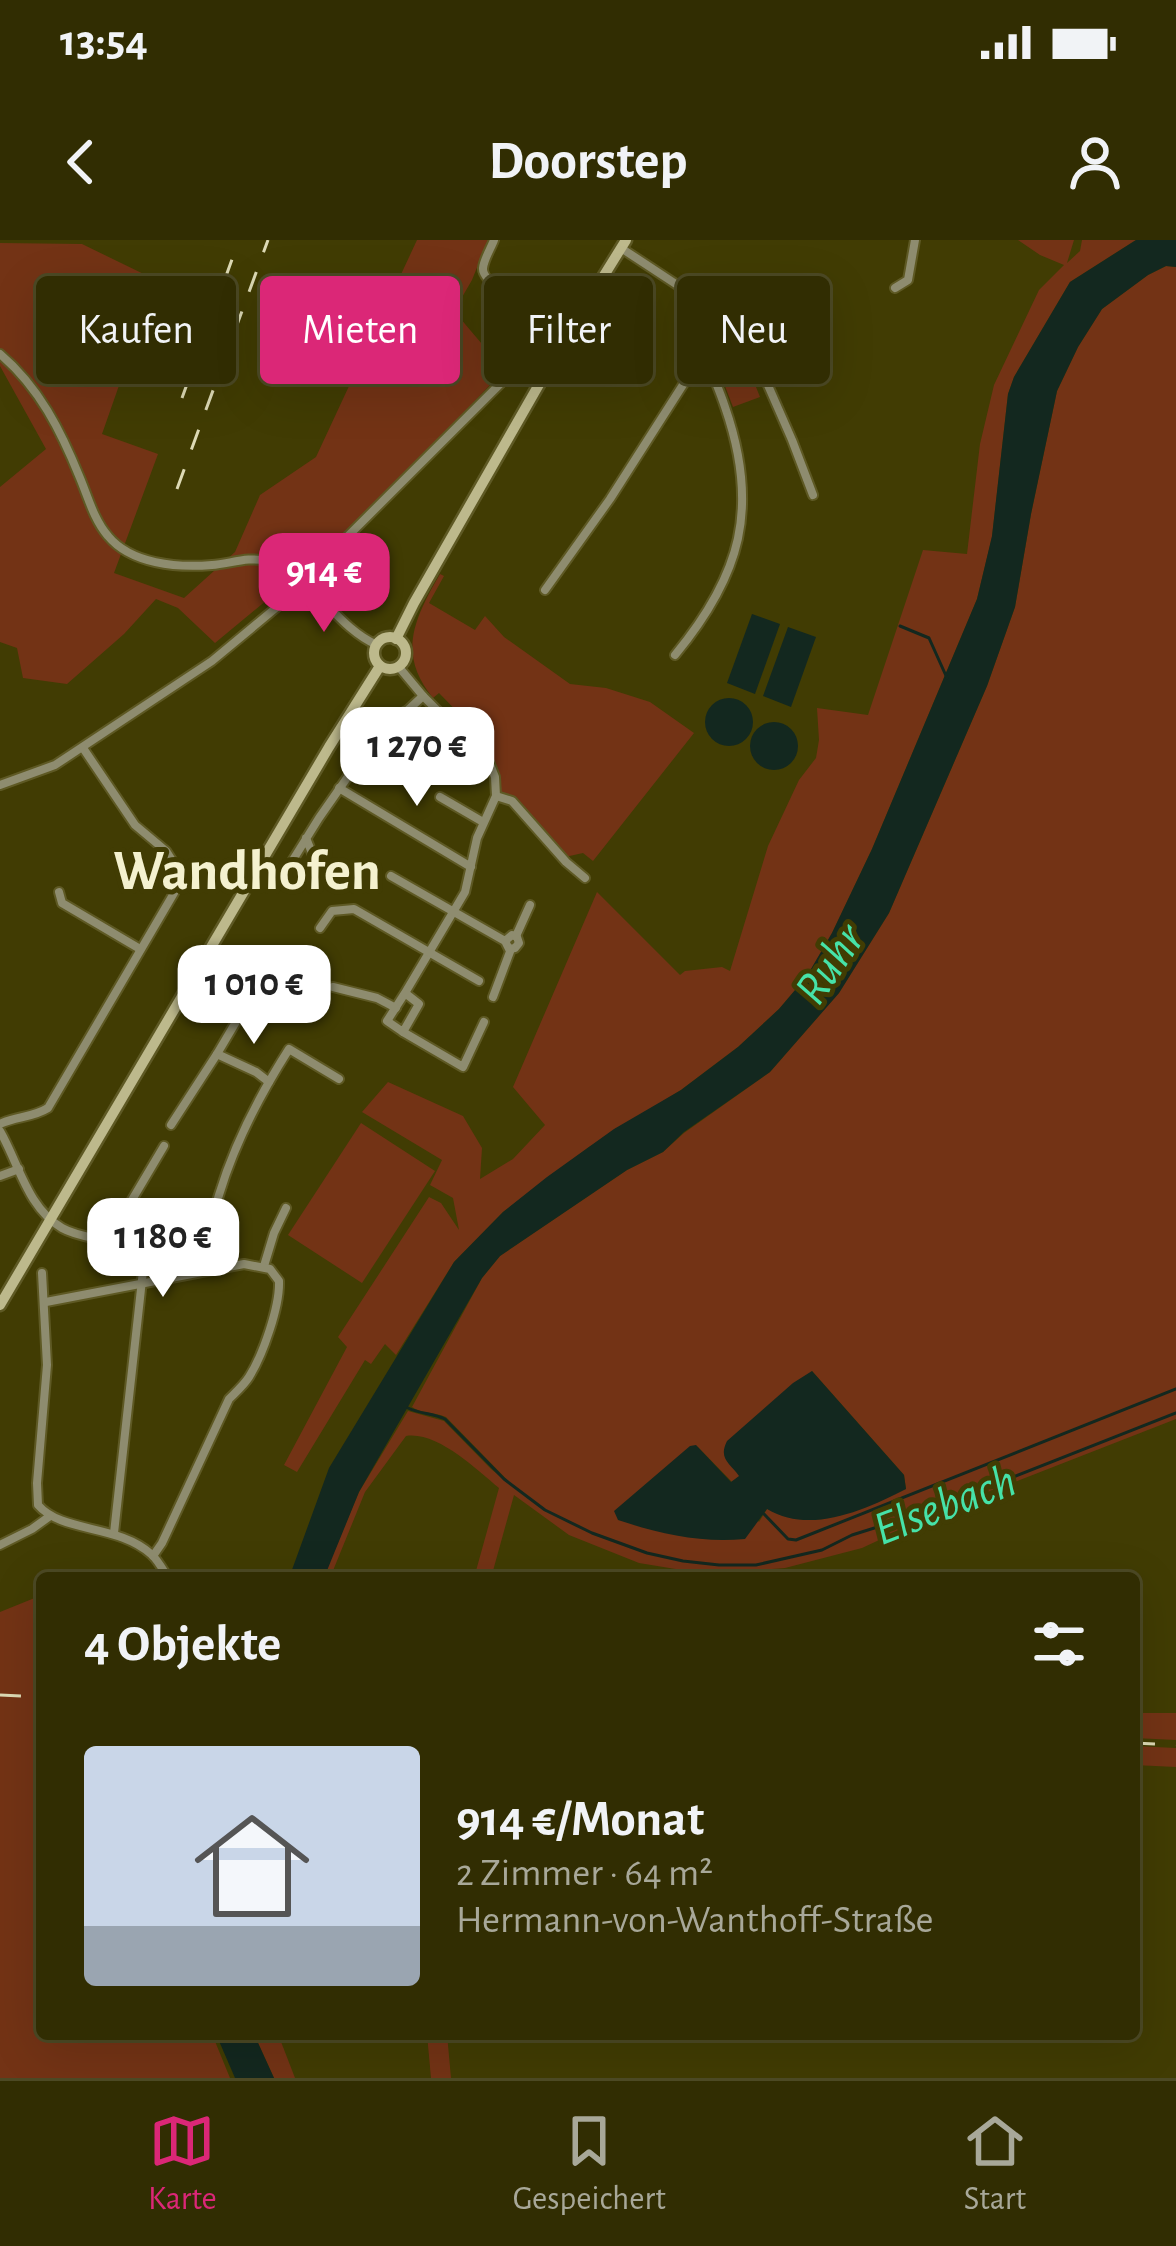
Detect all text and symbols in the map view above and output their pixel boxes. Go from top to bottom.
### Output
text: 13:54 [60,19,148,64]
icon: back [48,129,114,195]
icon: person [1062,129,1128,195]
text: Doorstep [488,135,688,189]
chip: Kaufen [36,276,236,384]
chip: Mieten [260,276,460,384]
chip: Filter [484,276,653,384]
chip: Neu [677,276,830,384]
pin: 914 € [240,533,408,635]
text: 914 € [286,552,362,591]
pin: 1 270 € [306,707,528,809]
text: 1 270 € [367,726,467,765]
district label: Wandhofen [113,843,381,900]
water label: Ruhr [787,915,875,1013]
pin: 1 010 € [143,945,365,1047]
text: 1 010 € [205,964,303,1003]
pin: 1 180 € [52,1198,274,1300]
text: 1 180 € [114,1217,212,1256]
water label: Elsebach [867,1457,1023,1555]
icon: filters [1026,1611,1092,1677]
text: 4 Objekte [84,1619,281,1670]
icon: home [180,1794,324,1938]
text: 914 €/Monat [456,1794,704,1845]
text: 2 Zimmer · 64 m² [456,1854,713,1893]
text: Hermann-von-Wanthoff-Straße [456,1901,933,1940]
tab: Karte [148,2108,217,2220]
tab: Gespeichert [513,2108,666,2220]
tab: Start [962,2108,1028,2220]

